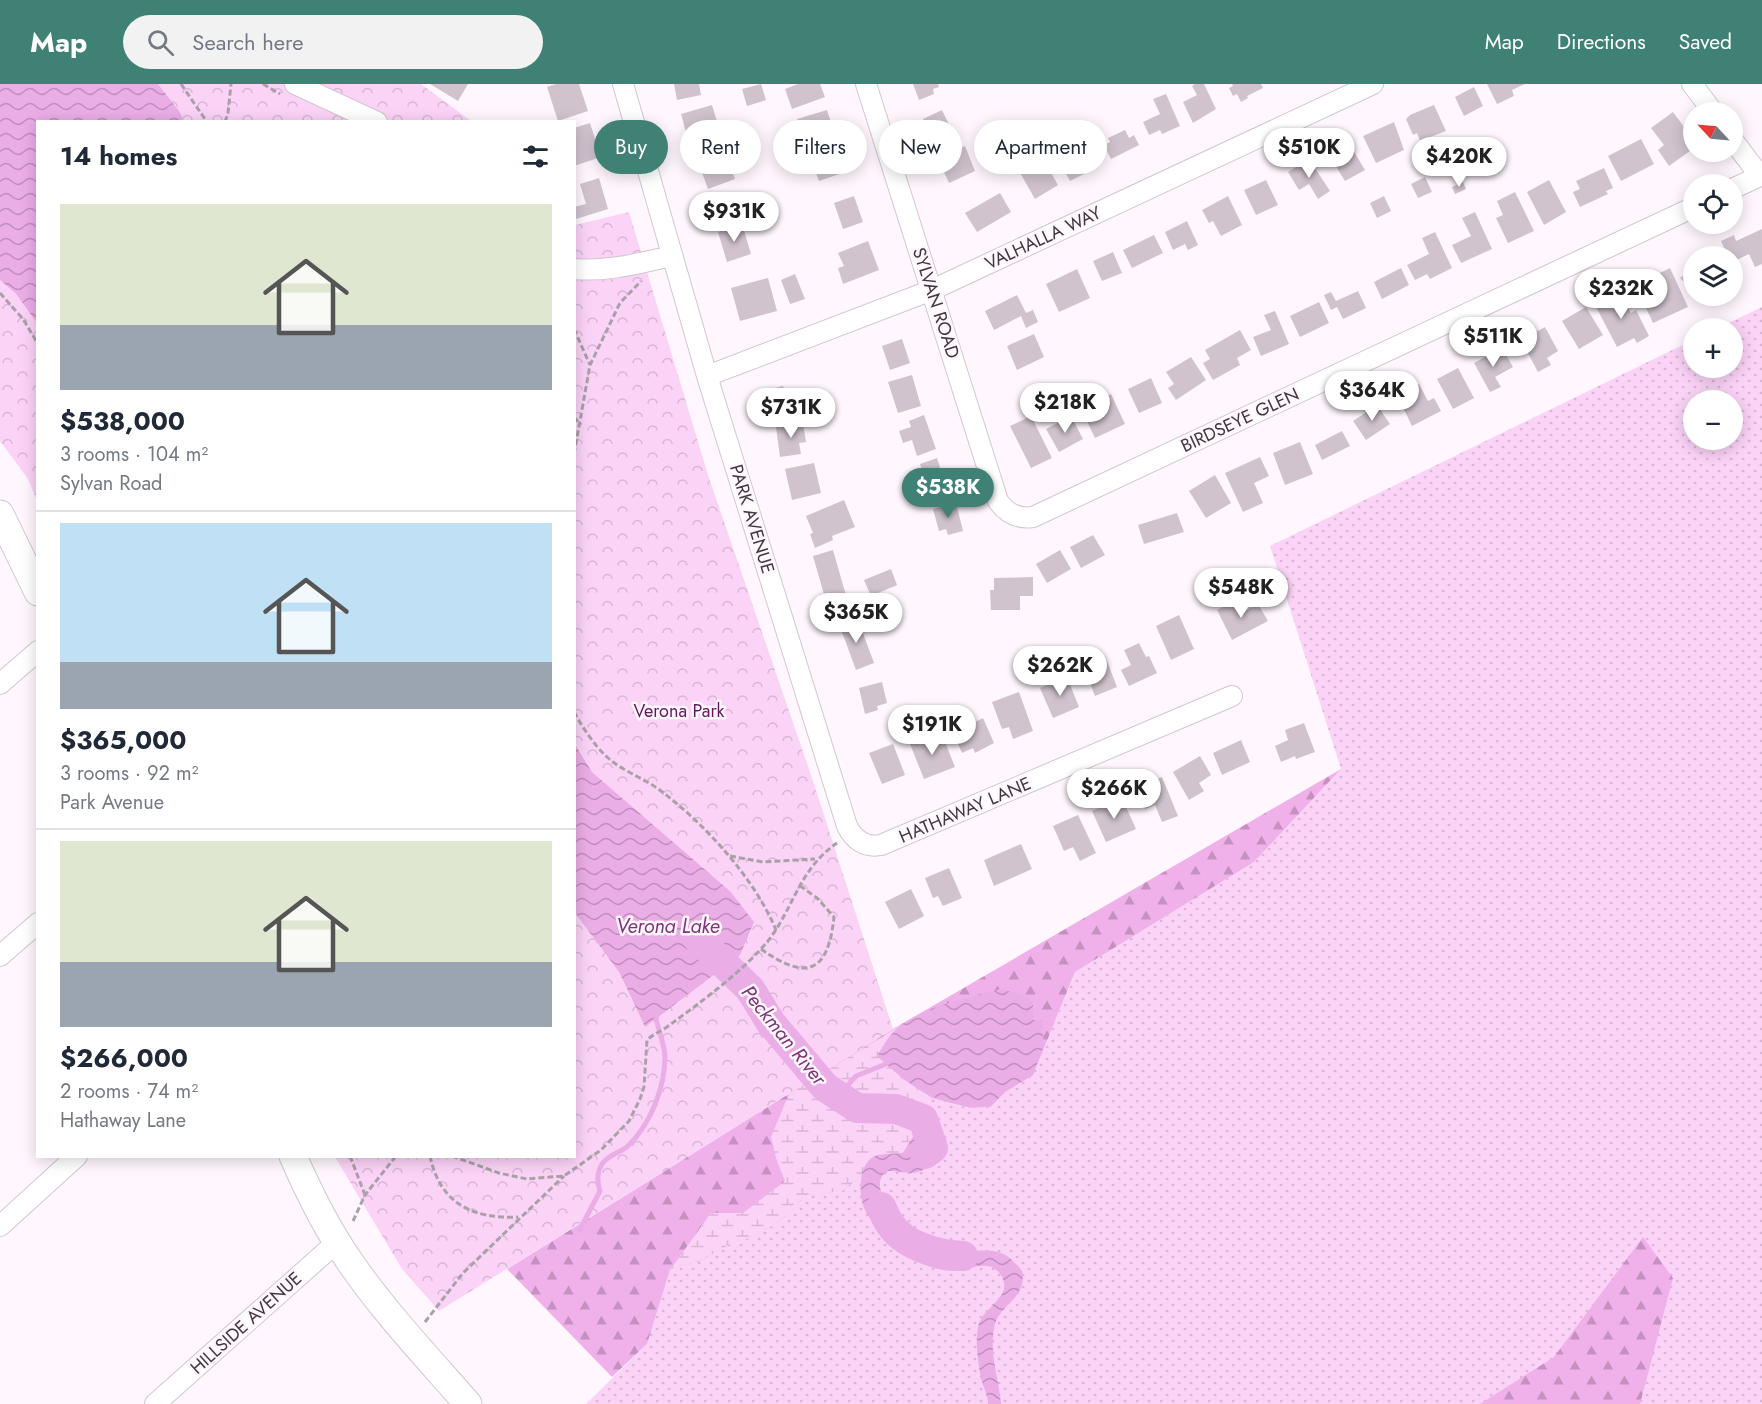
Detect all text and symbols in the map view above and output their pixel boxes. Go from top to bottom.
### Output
search box [123,15,543,69]
text: Map [30,22,87,63]
icon: search [144,26,177,59]
text: Search here [192,26,304,58]
text: Map [1485,27,1524,57]
text: Directions [1557,27,1646,57]
text: Saved [1679,27,1732,57]
north arrow [1683,102,1743,162]
map controls [1683,102,1743,450]
chip: Buy [594,120,668,174]
chip: Rent [680,120,761,174]
chip: Filters [773,120,867,174]
chip: New [879,120,962,174]
chip: Apartment [974,120,1107,174]
pin: $510K [1267,128,1351,179]
text: $510K [1278,133,1340,162]
text: 14 homes [60,137,177,175]
pin: $420K [1417,137,1501,188]
icon: filters [519,140,552,173]
text: $420K [1426,142,1492,171]
button: locate [1683,174,1743,234]
pin: $931K [692,192,776,243]
text: $931K [703,197,765,226]
street label: VALHALLA WAY [981,199,1106,276]
icon: home [252,243,360,351]
street label: SYLVAN ROAD [906,244,966,362]
button: layers [1683,246,1743,306]
pin: $232K [1579,269,1663,320]
text: $232K [1588,274,1654,303]
pin: $511K [1451,317,1535,368]
button: + [1683,318,1743,378]
text: $511K [1463,322,1523,351]
pin: $364K [1330,371,1414,422]
text: $364K [1339,376,1405,405]
street label: BIRDSEYE GLEN [1177,381,1303,459]
pin: $218K [1023,383,1107,434]
pin: $731K [749,388,833,439]
text: $218K [1034,388,1096,417]
button: − [1683,390,1743,450]
text: $731K [760,393,822,422]
text: $538,000 [60,402,185,440]
text: 3 rooms · 104 m² [60,440,208,469]
street label: PARK AVENUE [723,461,781,577]
pin: $538K [906,468,990,519]
text: Sylvan Road [60,469,162,498]
text: $538K [916,473,980,502]
icon: home [252,562,360,670]
pin: $548K [1199,568,1283,619]
text: $548K [1208,573,1274,602]
pin: $365K [814,593,898,644]
text: $365K [823,598,889,627]
pin: $262K [1018,646,1102,697]
text: $262K [1027,651,1093,680]
park label: Verona Park [633,698,725,724]
pin: $191K [890,705,974,756]
text: $191K [902,710,962,739]
text: $365,000 [60,721,187,759]
text: 3 rooms · 92 m² [60,759,198,788]
pin: $266K [1072,769,1156,820]
street label: HATHAWAY LANE [895,770,1035,850]
text: $266K [1081,774,1147,803]
text: Park Avenue [60,788,164,817]
icon: home [252,880,360,988]
water label: Verona Lake [616,912,720,941]
water label: Peckman River [734,979,834,1093]
text: $266,000 [60,1039,188,1077]
text: 2 rooms · 74 m² [60,1077,198,1106]
text: Hathaway Lane [60,1106,186,1135]
street label: HILLSIDE AVENUE [184,1266,308,1380]

